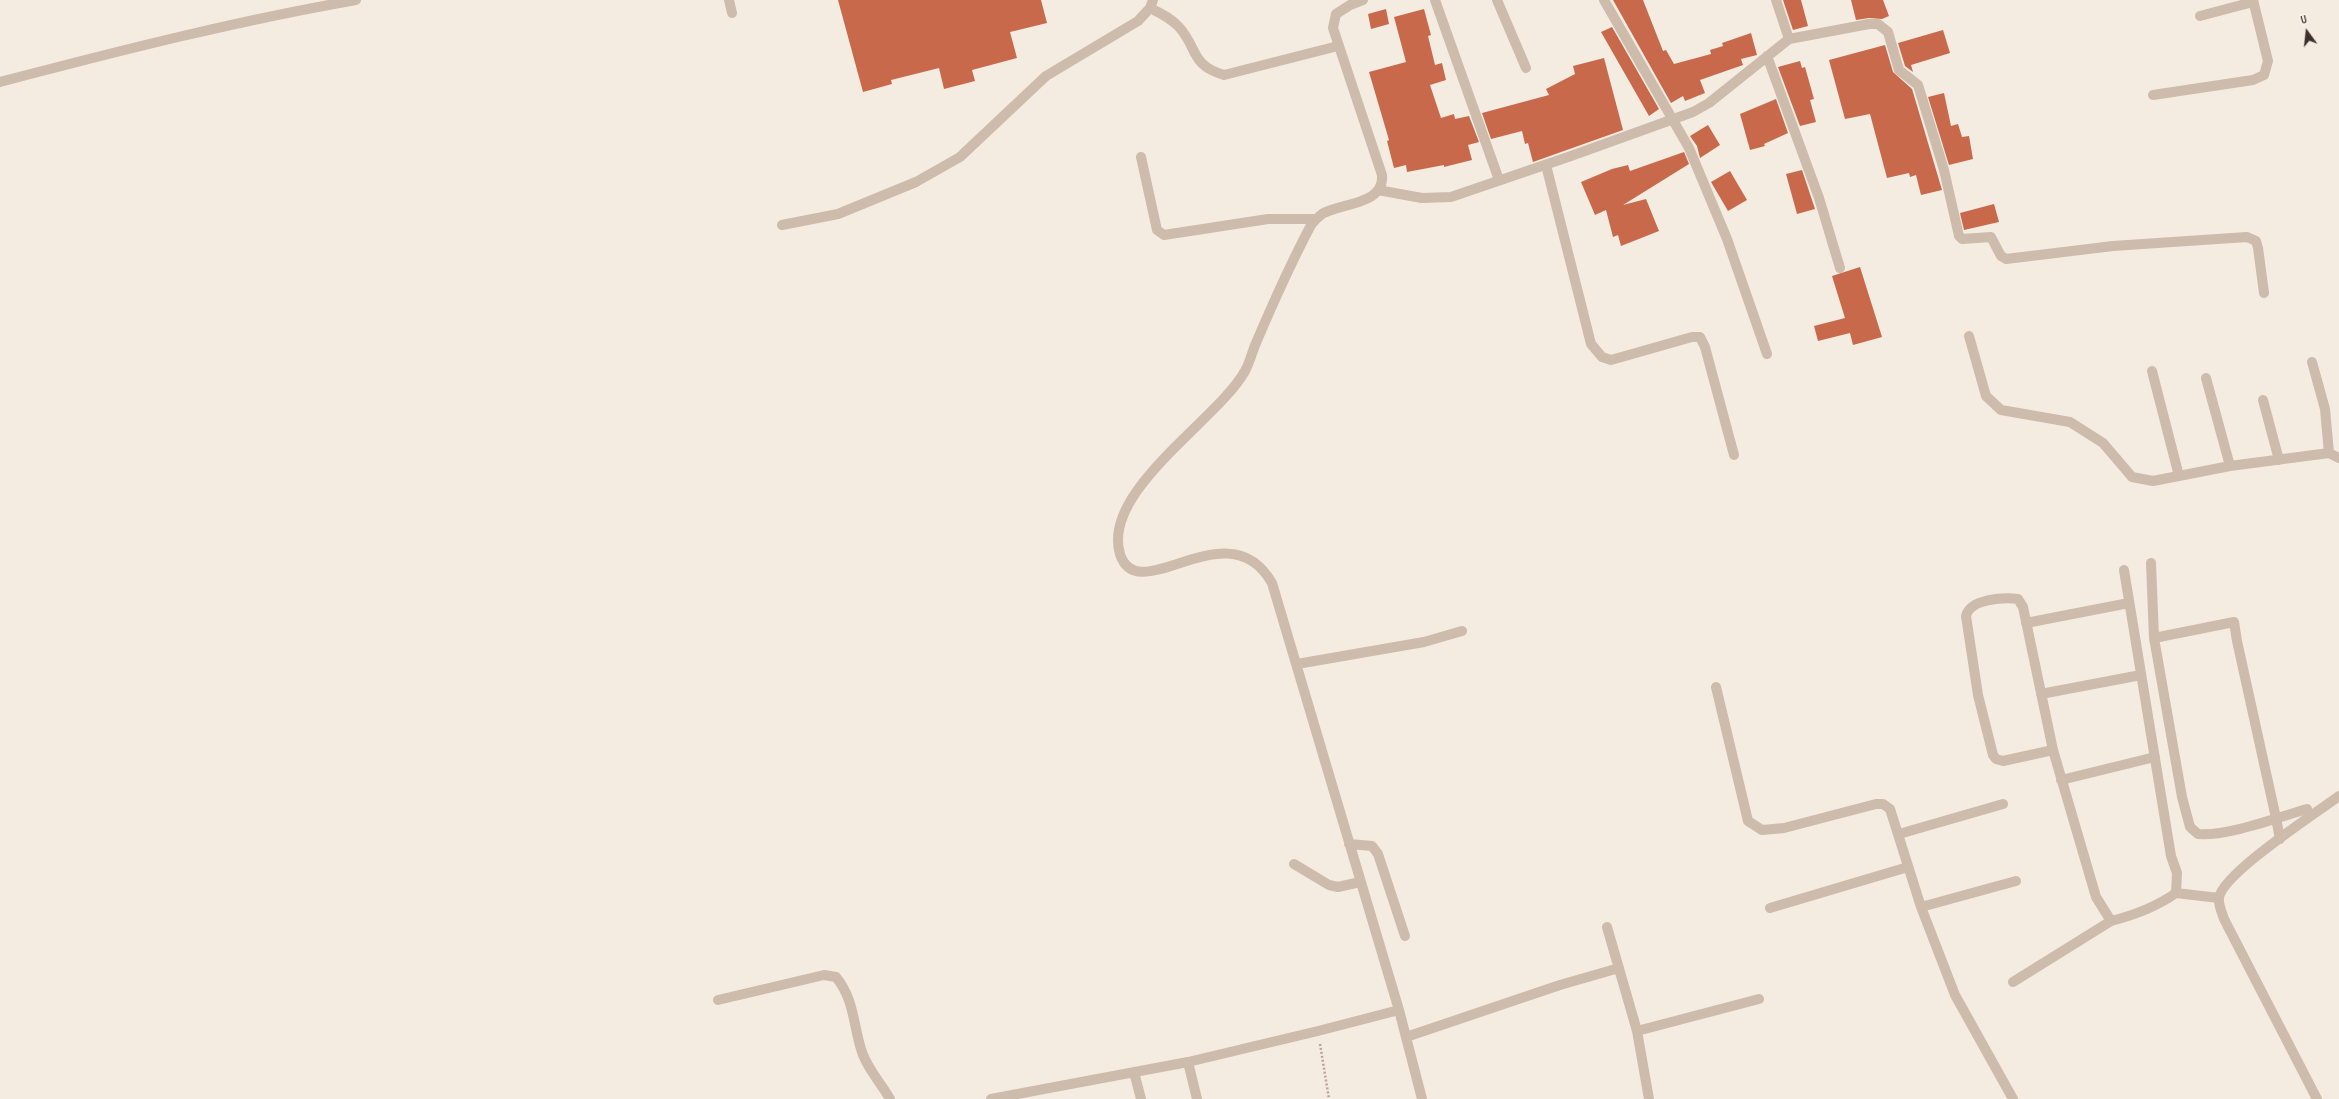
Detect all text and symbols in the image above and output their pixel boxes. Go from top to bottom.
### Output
north arrow [2287,12,2327,52]
text: U [2299,13,2308,27]

